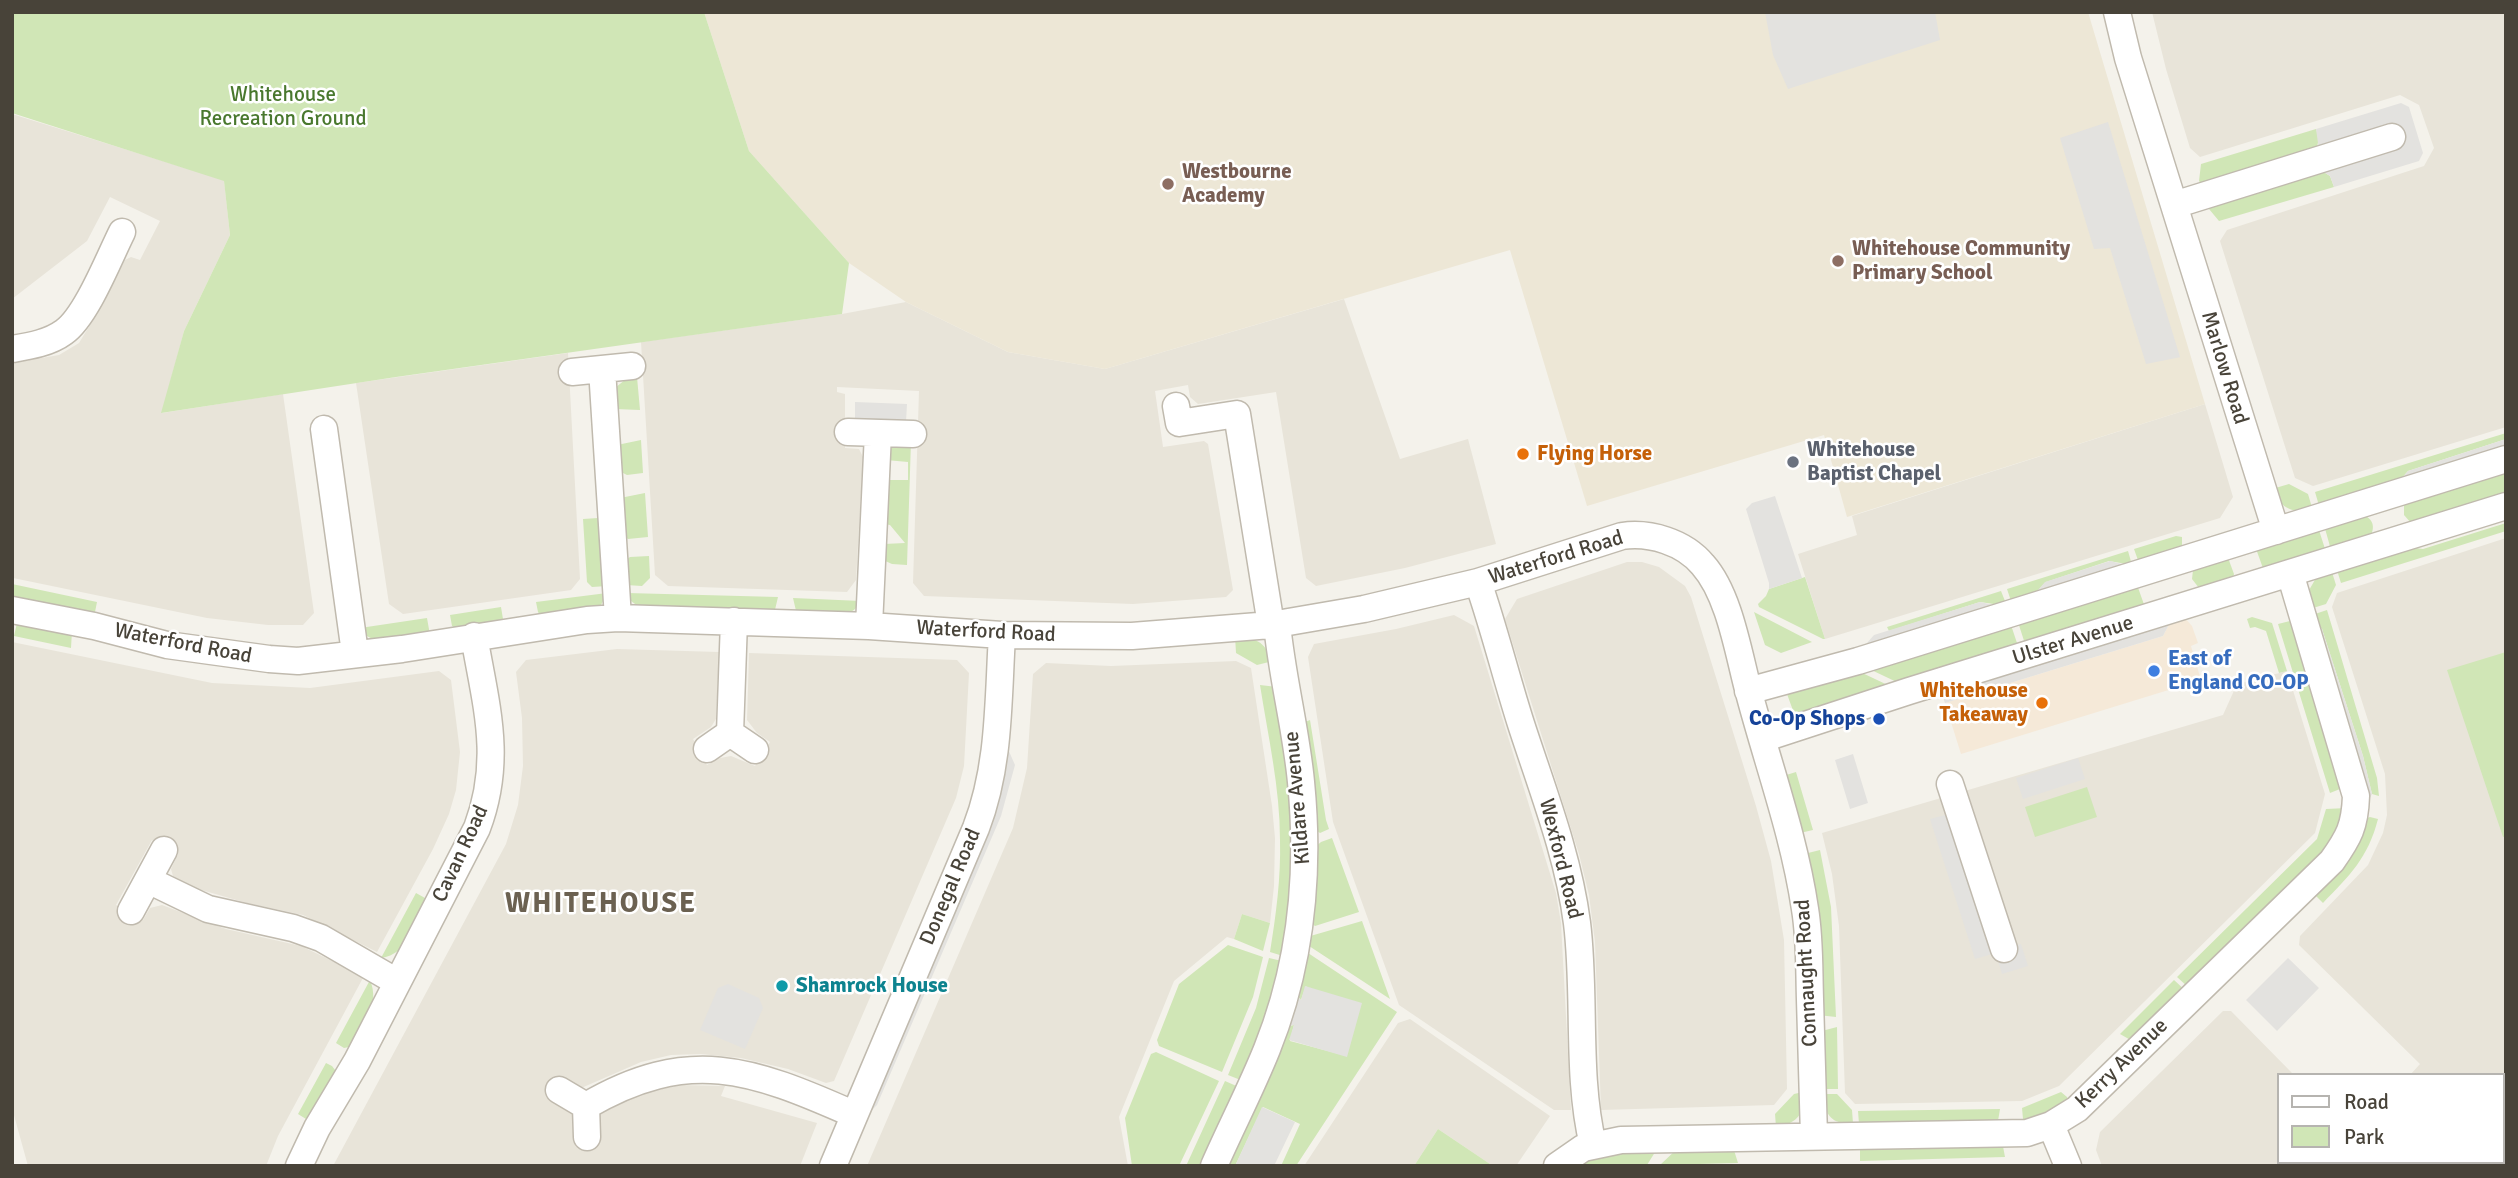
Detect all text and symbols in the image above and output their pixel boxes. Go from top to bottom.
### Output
park label: Whitehouse Recreation Ground [199,82,367,132]
place label: Westbourne Academy [1182,159,1292,209]
marker: Westbourne Academy [1160,176,1176,192]
place label: Whitehouse Community Primary School [1852,236,2070,286]
marker: Whitehouse Community Primary School [1830,253,1846,269]
street label: Marlow Road [2195,308,2253,428]
place label: Whitehouse Baptist Chapel [1807,437,1941,487]
place label: Flying Horse [1537,441,1652,467]
marker: Flying Horse [1515,446,1531,462]
marker: Whitehouse Baptist Chapel [1785,454,1801,470]
street label: Waterford Road [1486,526,1626,590]
street label: Ulster Avenue [2009,611,2137,671]
street label: Waterford Road [916,616,1056,648]
street label: Waterford Road [112,618,254,670]
place label: East of England CO-OP [2168,646,2309,696]
marker: East of England CO-OP [2146,663,2162,679]
place label: Whitehouse Takeaway [1920,678,2028,728]
marker: Whitehouse Takeaway [2034,695,2050,711]
place label: Co-Op Shops [1749,706,1865,732]
marker: Co-Op Shops [1871,711,1887,727]
street label: Kildare Avenue [1280,730,1316,866]
street label: Wexford Road [1533,796,1587,922]
street label: Cavan Road [428,802,494,906]
street label: Donegal Road [915,825,987,949]
district label: WHITEHOUSE [506,888,696,922]
street label: Connaught Road [1791,898,1823,1048]
place label: Shamrock House [796,973,948,999]
marker: Shamrock House [774,978,790,994]
street label: Kerry Avenue [2071,1014,2173,1114]
legend [2276,1073,2504,1164]
text: Road [2344,1089,2389,1115]
text: Park [2344,1124,2384,1150]

